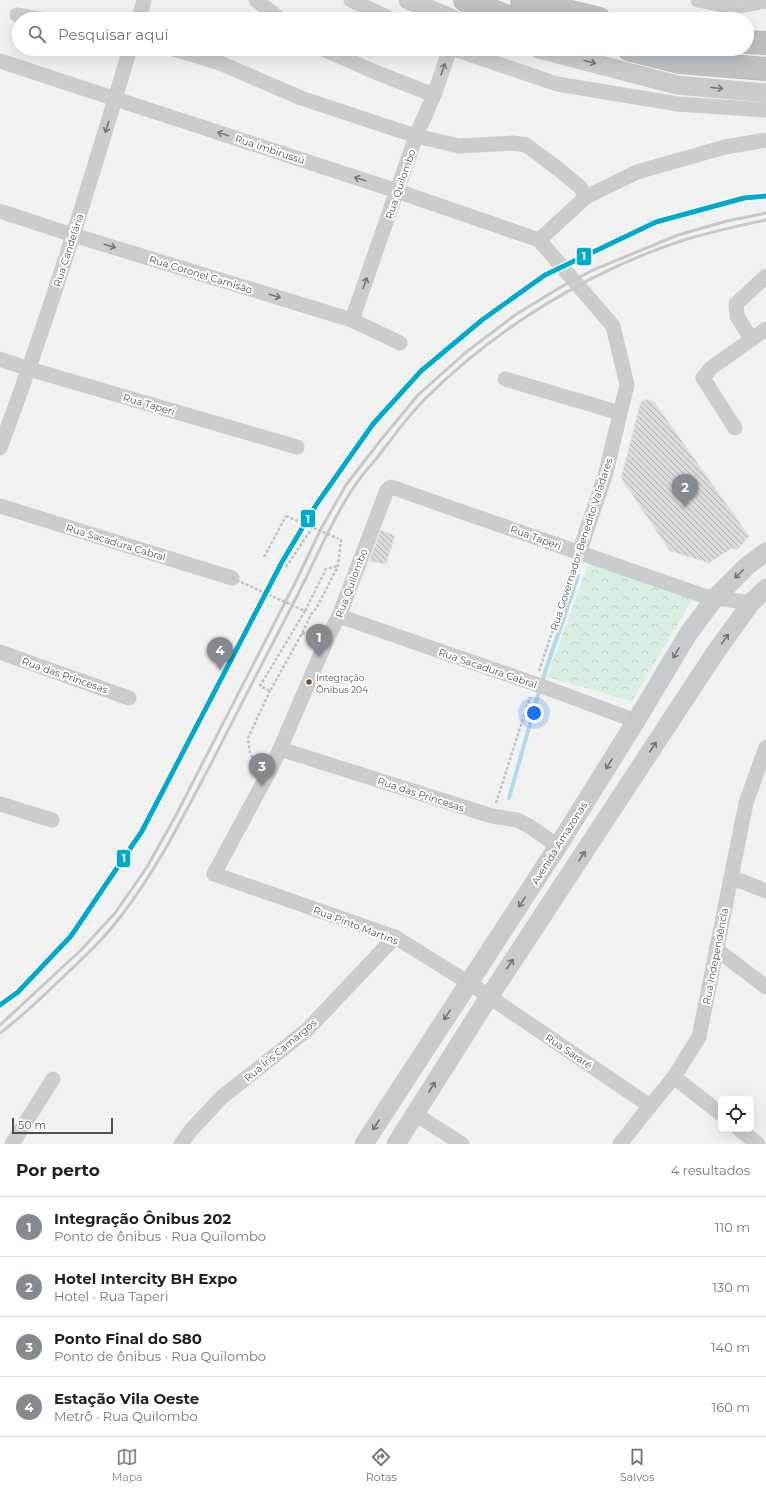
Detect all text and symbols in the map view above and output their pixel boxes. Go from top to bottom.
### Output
search box [12,12,754,56]
icon: search [26,23,48,45]
text: Pesquisar aqui [58,25,169,44]
one-way arrow [584,59,597,67]
one-way arrow [440,63,447,76]
one-way arrow [710,85,723,92]
one-way arrow [103,120,110,133]
one-way arrow [217,130,230,137]
street label: Rua Imbirussú [233,132,306,167]
street label: Rua Quilombo [382,148,418,221]
one-way arrow [354,175,367,182]
street label: Rua Candelária [51,212,86,288]
one-way arrow [103,243,116,250]
line badge: 1 [576,247,592,266]
text: 1 [582,249,586,263]
street label: Rua Coronel Camisão [148,253,254,296]
one-way arrow [361,277,369,289]
one-way arrow [268,293,281,300]
street label: Rua Taperi [121,391,176,418]
street label: Rua Governador Benedito Valadares [547,456,616,632]
pin: 2 [672,474,698,507]
line badge: 1 [300,509,316,528]
text: 1 [306,512,310,526]
street label: Rua Sacadura Cabral [64,521,167,564]
street label: Rua Taperi [509,522,563,553]
street label: Rua Quilombo [332,547,371,620]
one-way arrow [734,569,744,579]
pin: 1 [306,624,332,657]
one-way arrow [721,634,729,645]
pin: 4 [207,637,233,670]
street label: Rua Sacadura Cabral [437,645,539,691]
one-way arrow [672,647,680,659]
street label: Rua das Princesas [20,655,110,696]
place label: Integração Ônibus 204 [316,672,368,695]
marker: Integração Ônibus 204 [304,677,314,687]
your location [524,703,544,723]
one-way arrow [649,742,657,753]
pin: 3 [249,753,275,786]
one-way arrow [605,758,613,769]
street label: Rua das Princesas [376,774,466,815]
street label: Avenida Amazonas [529,799,590,887]
line badge: 1 [116,849,131,868]
text: 1 [122,851,126,865]
one-way arrow [578,851,586,862]
one-way arrow [517,896,525,908]
street label: Rua Pinto Martins [312,903,400,948]
street label: Rua Independência [700,907,731,1006]
one-way arrow [506,959,514,970]
one-way arrow [442,1009,450,1021]
street label: Rua Íris Camargos [241,1016,319,1085]
street label: Rua Sararé [543,1031,595,1072]
one-way arrow [427,1082,436,1093]
map controls [718,1096,754,1132]
button: locate [718,1096,754,1132]
scale bar [12,1116,113,1135]
text: 50 m [18,1118,46,1132]
one-way arrow [372,1119,380,1130]
text: Por perto [16,1160,100,1180]
text: 4 resultados [671,1162,750,1178]
text: Integração Ônibus 202 [54,1209,231,1228]
text: 1 [26,1219,32,1235]
text: 110 m [715,1219,750,1235]
text: Ponto de ônibus · Rua Quilombo [54,1228,266,1244]
text: Hotel Intercity BH Expo [54,1269,237,1288]
text: 2 [25,1279,33,1295]
text: 130 m [712,1279,750,1295]
text: Hotel · Rua Taperi [54,1288,168,1304]
text: Ponto Final do S80 [54,1329,202,1348]
text: 3 [25,1339,33,1355]
text: 140 m [711,1339,750,1355]
text: Ponto de ônibus · Rua Quilombo [54,1348,266,1364]
text: Estação Vila Oeste [54,1389,199,1408]
text: 4 [25,1399,33,1415]
text: 160 m [712,1399,750,1415]
text: Metrô · Rua Quilombo [54,1408,198,1424]
tab: Mapa [112,1446,143,1484]
tab: Rotas [366,1446,397,1484]
tab: Salvos [620,1446,654,1484]

